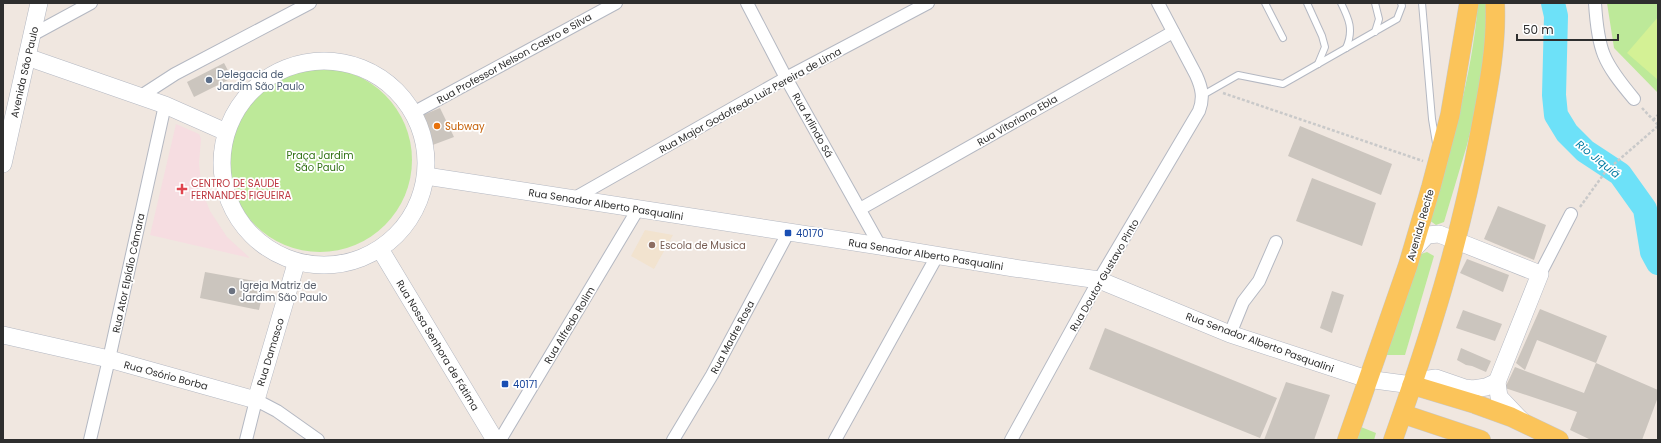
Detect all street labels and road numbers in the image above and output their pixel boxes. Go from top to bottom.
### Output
street label: Rua Professor Nelson Castro e Silva [434,9,594,107]
street label: Avenida São Paulo [7,25,42,119]
street label: Rua Major Godofredo Luiz Pereira de Lima [656,44,844,157]
street label: Rua Arlindo Sá [789,90,837,160]
street label: Rua Vitoriano Ebla [974,91,1060,150]
street label: Rua Senador Alberto Pasqualini [527,185,685,224]
street label: Avenida Recife [1403,188,1438,263]
street label: Rua Ator Elpídio Câmara [108,212,149,334]
street label: Rua Doutor Gustavo Pinto [1066,216,1143,334]
street label: Rua Senador Alberto Pasqualini [847,235,1005,274]
street label: Rua Nossa Senhora de Fátima [392,277,483,414]
street label: Rua Alfredo Rolim [540,284,598,367]
street label: Rua Madre Rosa [707,298,758,377]
street label: Rua Senador Alberto Pasqualini [1184,309,1336,376]
street label: Rua Damasco [253,316,288,388]
street label: Rua Osório Borba [122,357,210,394]

